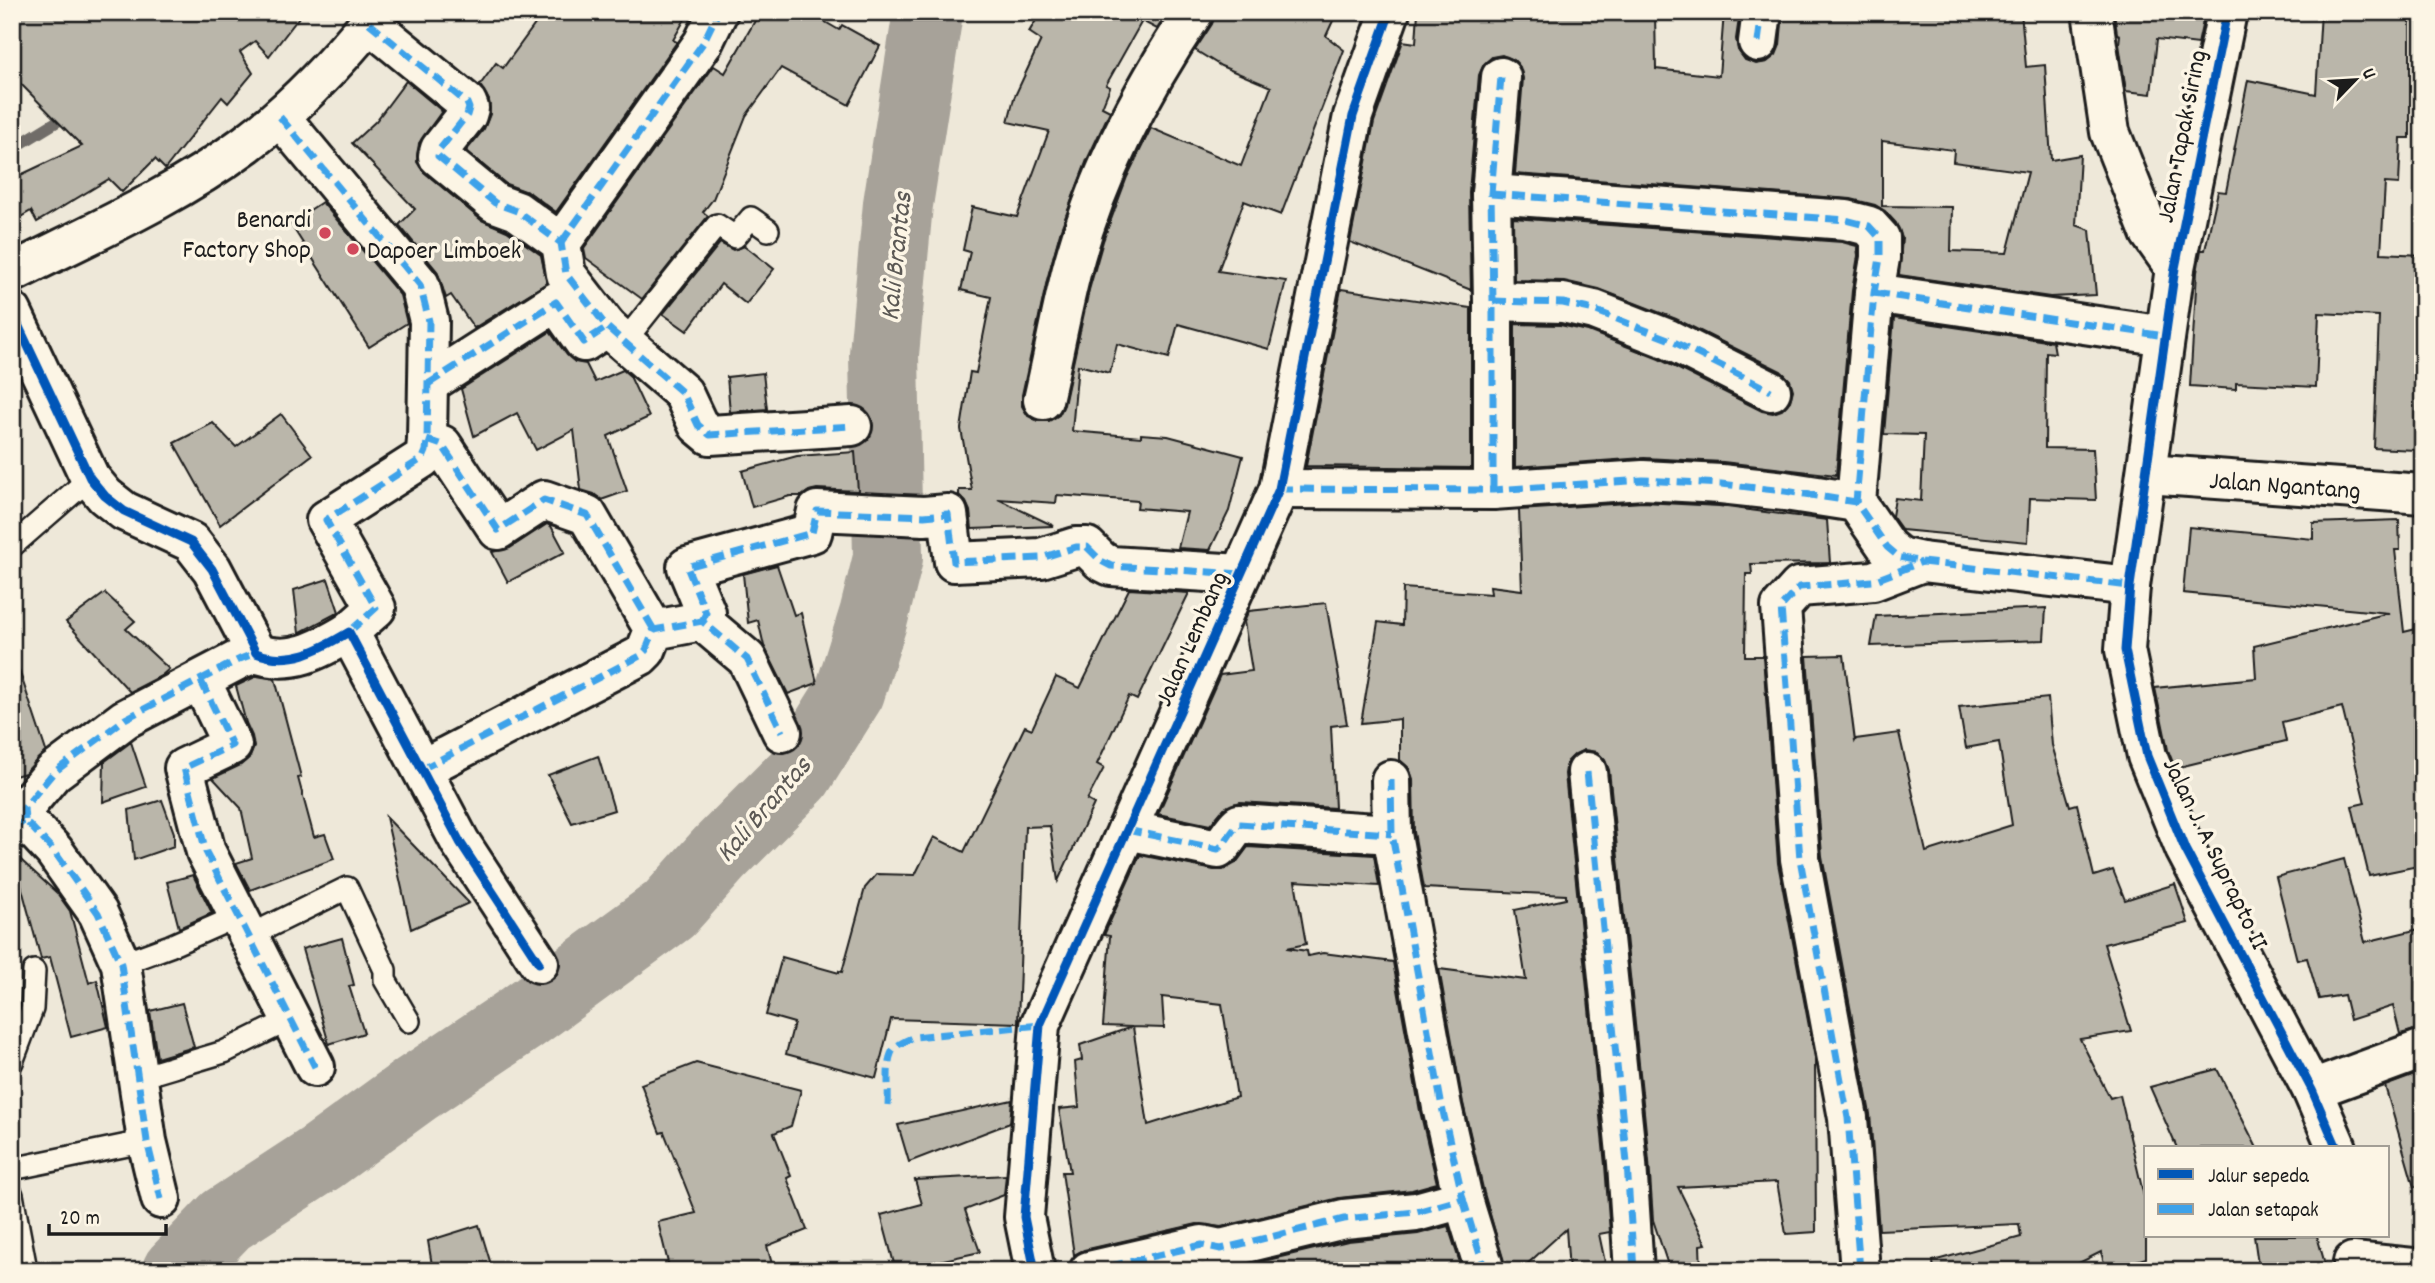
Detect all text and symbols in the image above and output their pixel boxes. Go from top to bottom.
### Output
north arrow [2320,46,2390,116]
street label: Jalan Tapak Siring [2149,47,2218,226]
text: U [2353,64,2381,84]
water label: Kali Brantas [872,189,926,323]
place label: Benardi Factory Shop [183,203,311,270]
marker: Benardi Factory Shop [317,225,333,241]
place label: Dapoer Limboek [367,234,521,271]
marker: Dapoer Limboek [345,241,361,257]
street label: Jalan Ngantang [2208,464,2362,511]
street label: Jalan Lembang [1147,566,1240,713]
water label: Kali Brantas [708,748,824,873]
street label: Jalan J. A Suprapto II [2151,752,2276,957]
legend [2144,1146,2390,1238]
text: Jalur sepeda [2208,1163,2310,1193]
scale bar [49,1192,166,1236]
text: Jalan setapak [2208,1197,2319,1227]
text: 20 m [60,1205,100,1235]

